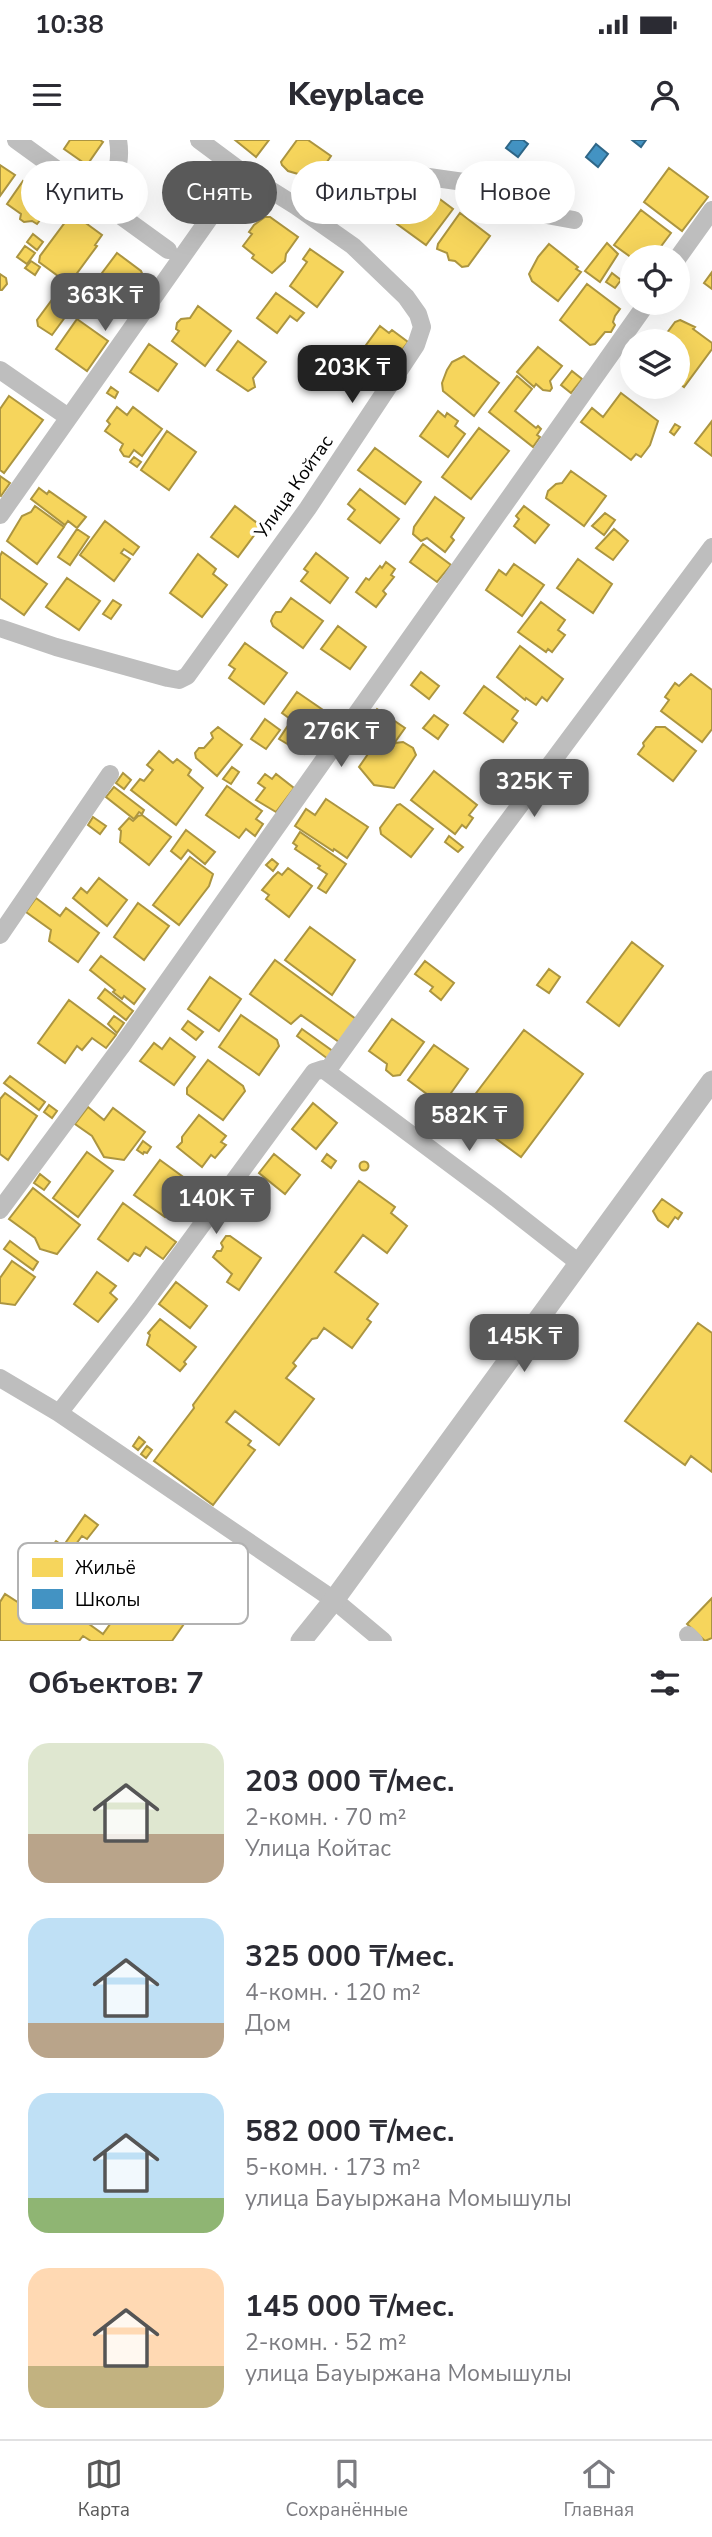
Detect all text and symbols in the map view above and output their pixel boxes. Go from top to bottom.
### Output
text: 10:38 [35,7,104,42]
text: Keyplace [288,73,424,116]
icon: menu [28,76,66,114]
icon: person [646,76,684,114]
chip: Купить [21,161,148,224]
chip: Снять [162,161,277,224]
chip: Фильтры [291,161,441,224]
chip: Новое [455,161,575,224]
map controls [620,245,690,399]
button: locate [620,245,690,315]
pin: 363K ₸ [48,274,162,333]
text: 363K ₸ [67,280,143,311]
button: layers [620,329,690,399]
pin: 203K ₸ [295,345,409,405]
text: 203K ₸ [314,352,390,383]
street label: Улица Койтас [248,430,339,545]
pin: 276K ₸ [284,710,398,769]
text: 276K ₸ [303,716,379,747]
pin: 325K ₸ [477,760,591,819]
text: 325K ₸ [496,766,572,797]
pin: 582K ₸ [412,1094,526,1153]
text: 582K ₸ [431,1100,507,1131]
pin: 140K ₸ [159,1176,273,1236]
text: 140K ₸ [178,1183,254,1214]
pin: 145K ₸ [467,1314,581,1374]
text: 145K ₸ [486,1321,562,1352]
legend [18,1543,248,1624]
text: Жильё [75,1555,136,1581]
text: Школы [75,1587,140,1613]
text: Объектов: 7 [28,1663,204,1704]
icon: filters [646,1664,684,1702]
text: 203 000 ₸/мес. [245,1761,454,1802]
icon: home [84,1771,168,1855]
text: 2-комн. · 70 m² [245,1802,407,1833]
text: Улица Койтас [245,1833,391,1864]
text: 325 000 ₸/мес. [245,1936,454,1977]
icon: home [84,1946,168,2030]
text: 4-комн. · 120 m² [245,1977,420,2008]
text: Дом [245,2008,291,2039]
text: 582 000 ₸/мес. [245,2111,454,2152]
icon: home [84,2121,168,2205]
text: 5-комн. · 173 m² [245,2152,420,2183]
text: улица Бауыржана Момышулы [245,2183,572,2214]
text: 145 000 ₸/мес. [245,2286,454,2327]
icon: home [84,2296,168,2380]
text: 2-комн. · 52 m² [245,2327,407,2358]
text: улица Бауыржана Момышулы [245,2358,572,2389]
tab: Карта [78,2455,130,2523]
tab: Сохранённые [285,2455,408,2523]
tab: Главная [564,2455,634,2523]

